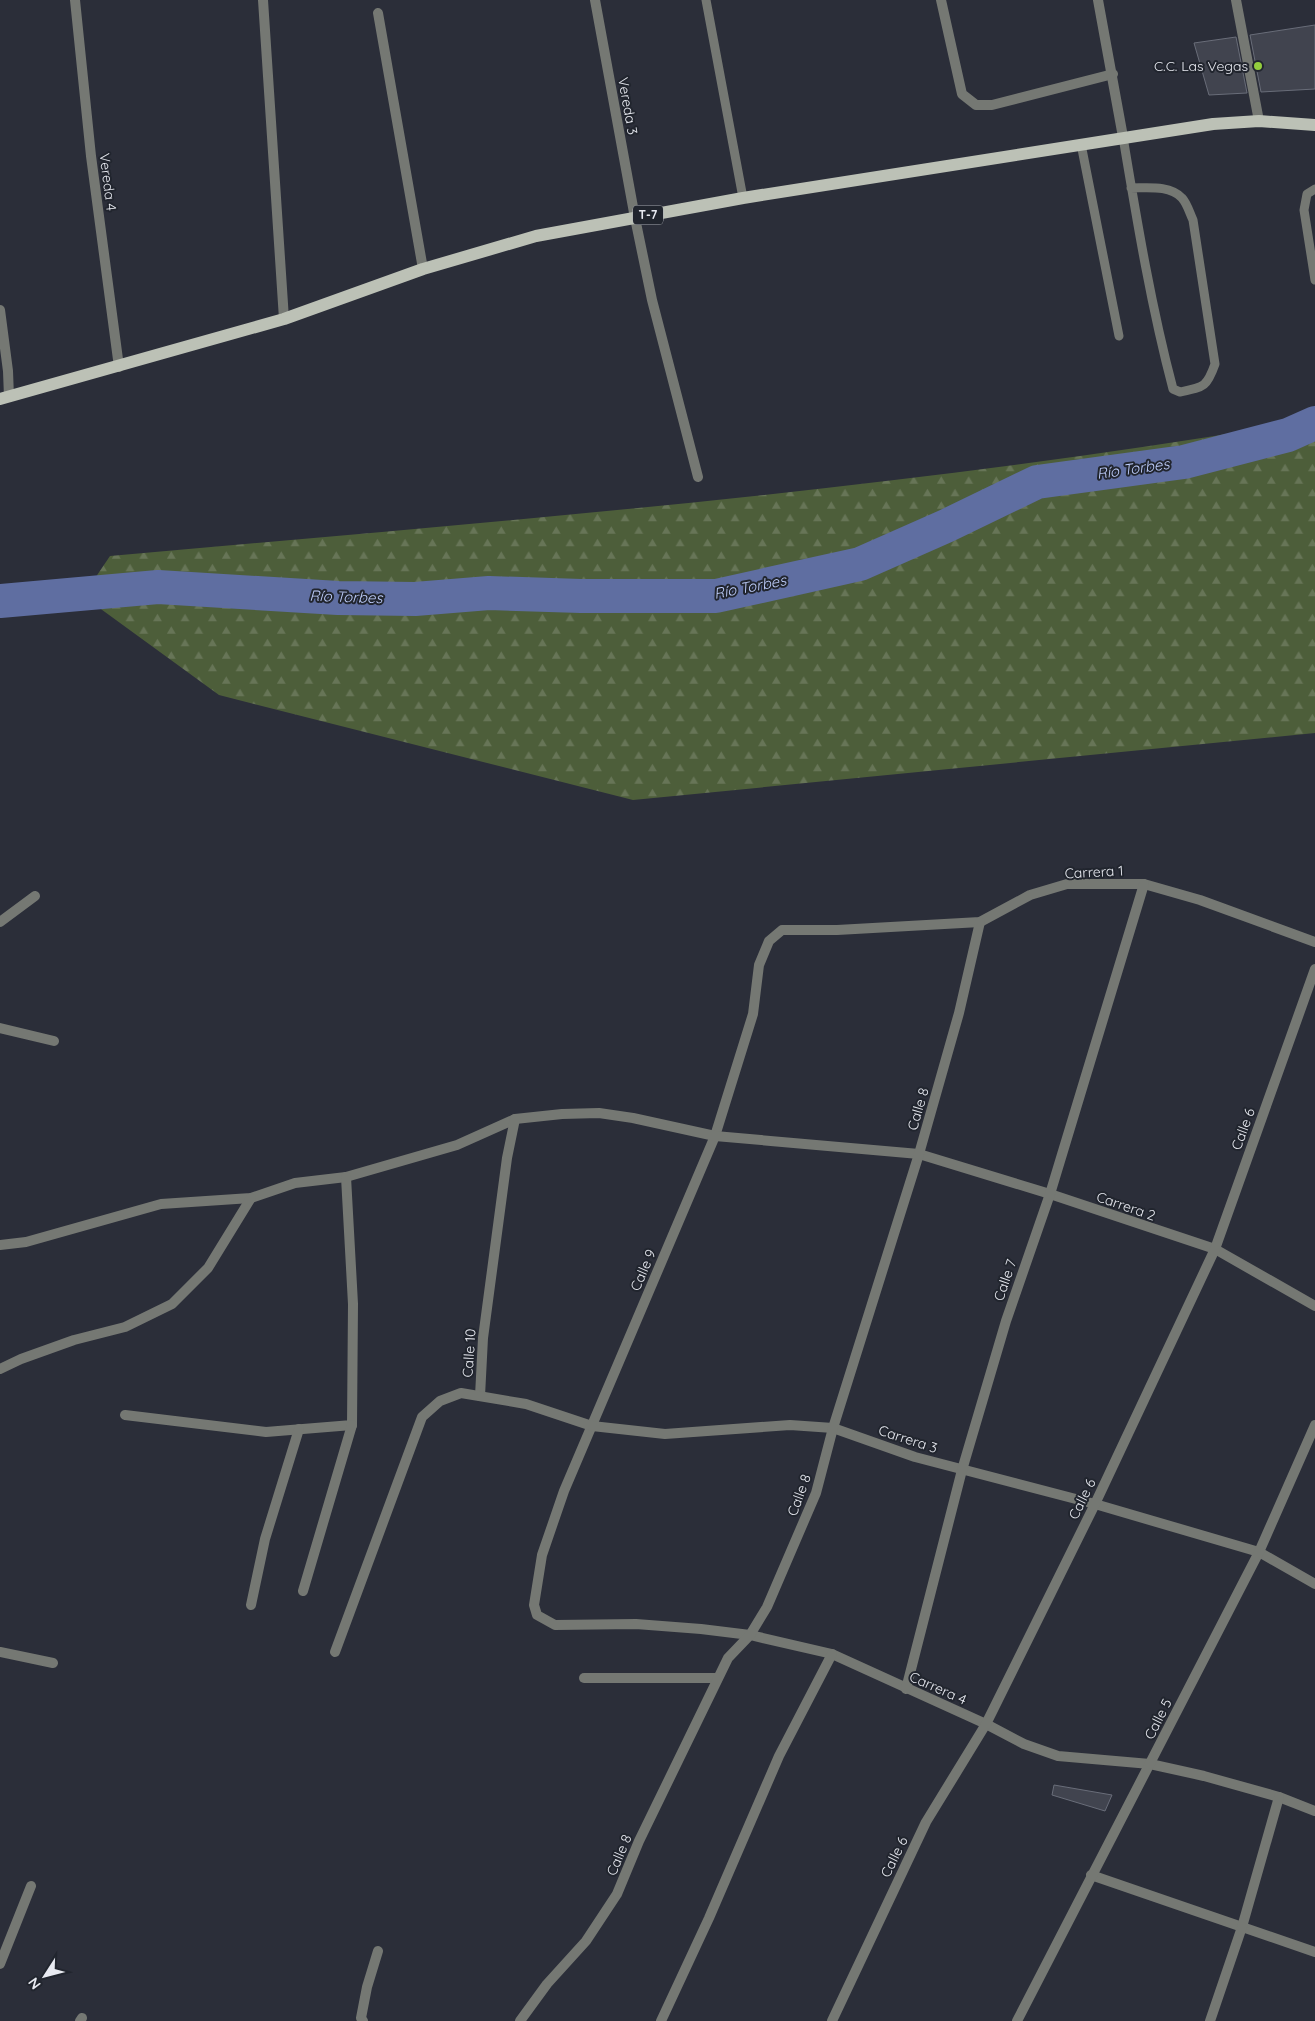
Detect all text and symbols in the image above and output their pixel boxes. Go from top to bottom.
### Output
place label: C.C. Las Vegas [1154,57,1248,75]
marker: C.C. Las Vegas [1252,60,1264,72]
street label: Vereda 3 [614,76,642,136]
street label: Vereda 4 [96,152,120,212]
road number: T-7 [633,206,663,224]
water label: Río Torbes [1095,454,1171,483]
water label: Río Torbes [712,570,789,603]
water label: Río Torbes [309,586,384,607]
street label: Carrera 1 [1064,861,1124,883]
street label: Calle 8 [903,1086,933,1132]
street label: Calle 6 [1227,1105,1259,1152]
street label: Carrera 2 [1094,1188,1158,1225]
street label: Calle 9 [626,1246,660,1294]
street label: Calle 7 [990,1257,1020,1303]
street label: Calle 10 [458,1328,480,1378]
street label: Carrera 3 [876,1421,940,1457]
street label: Calle 8 [783,1472,815,1518]
street label: Calle 6 [1064,1475,1100,1522]
street label: Carrera 4 [907,1667,969,1709]
street label: Calle 5 [1140,1696,1176,1742]
street label: Calle 8 [602,1832,636,1878]
street label: Calle 6 [876,1833,912,1880]
north arrow [20,1951,70,2001]
text: N [24,1974,45,1993]

